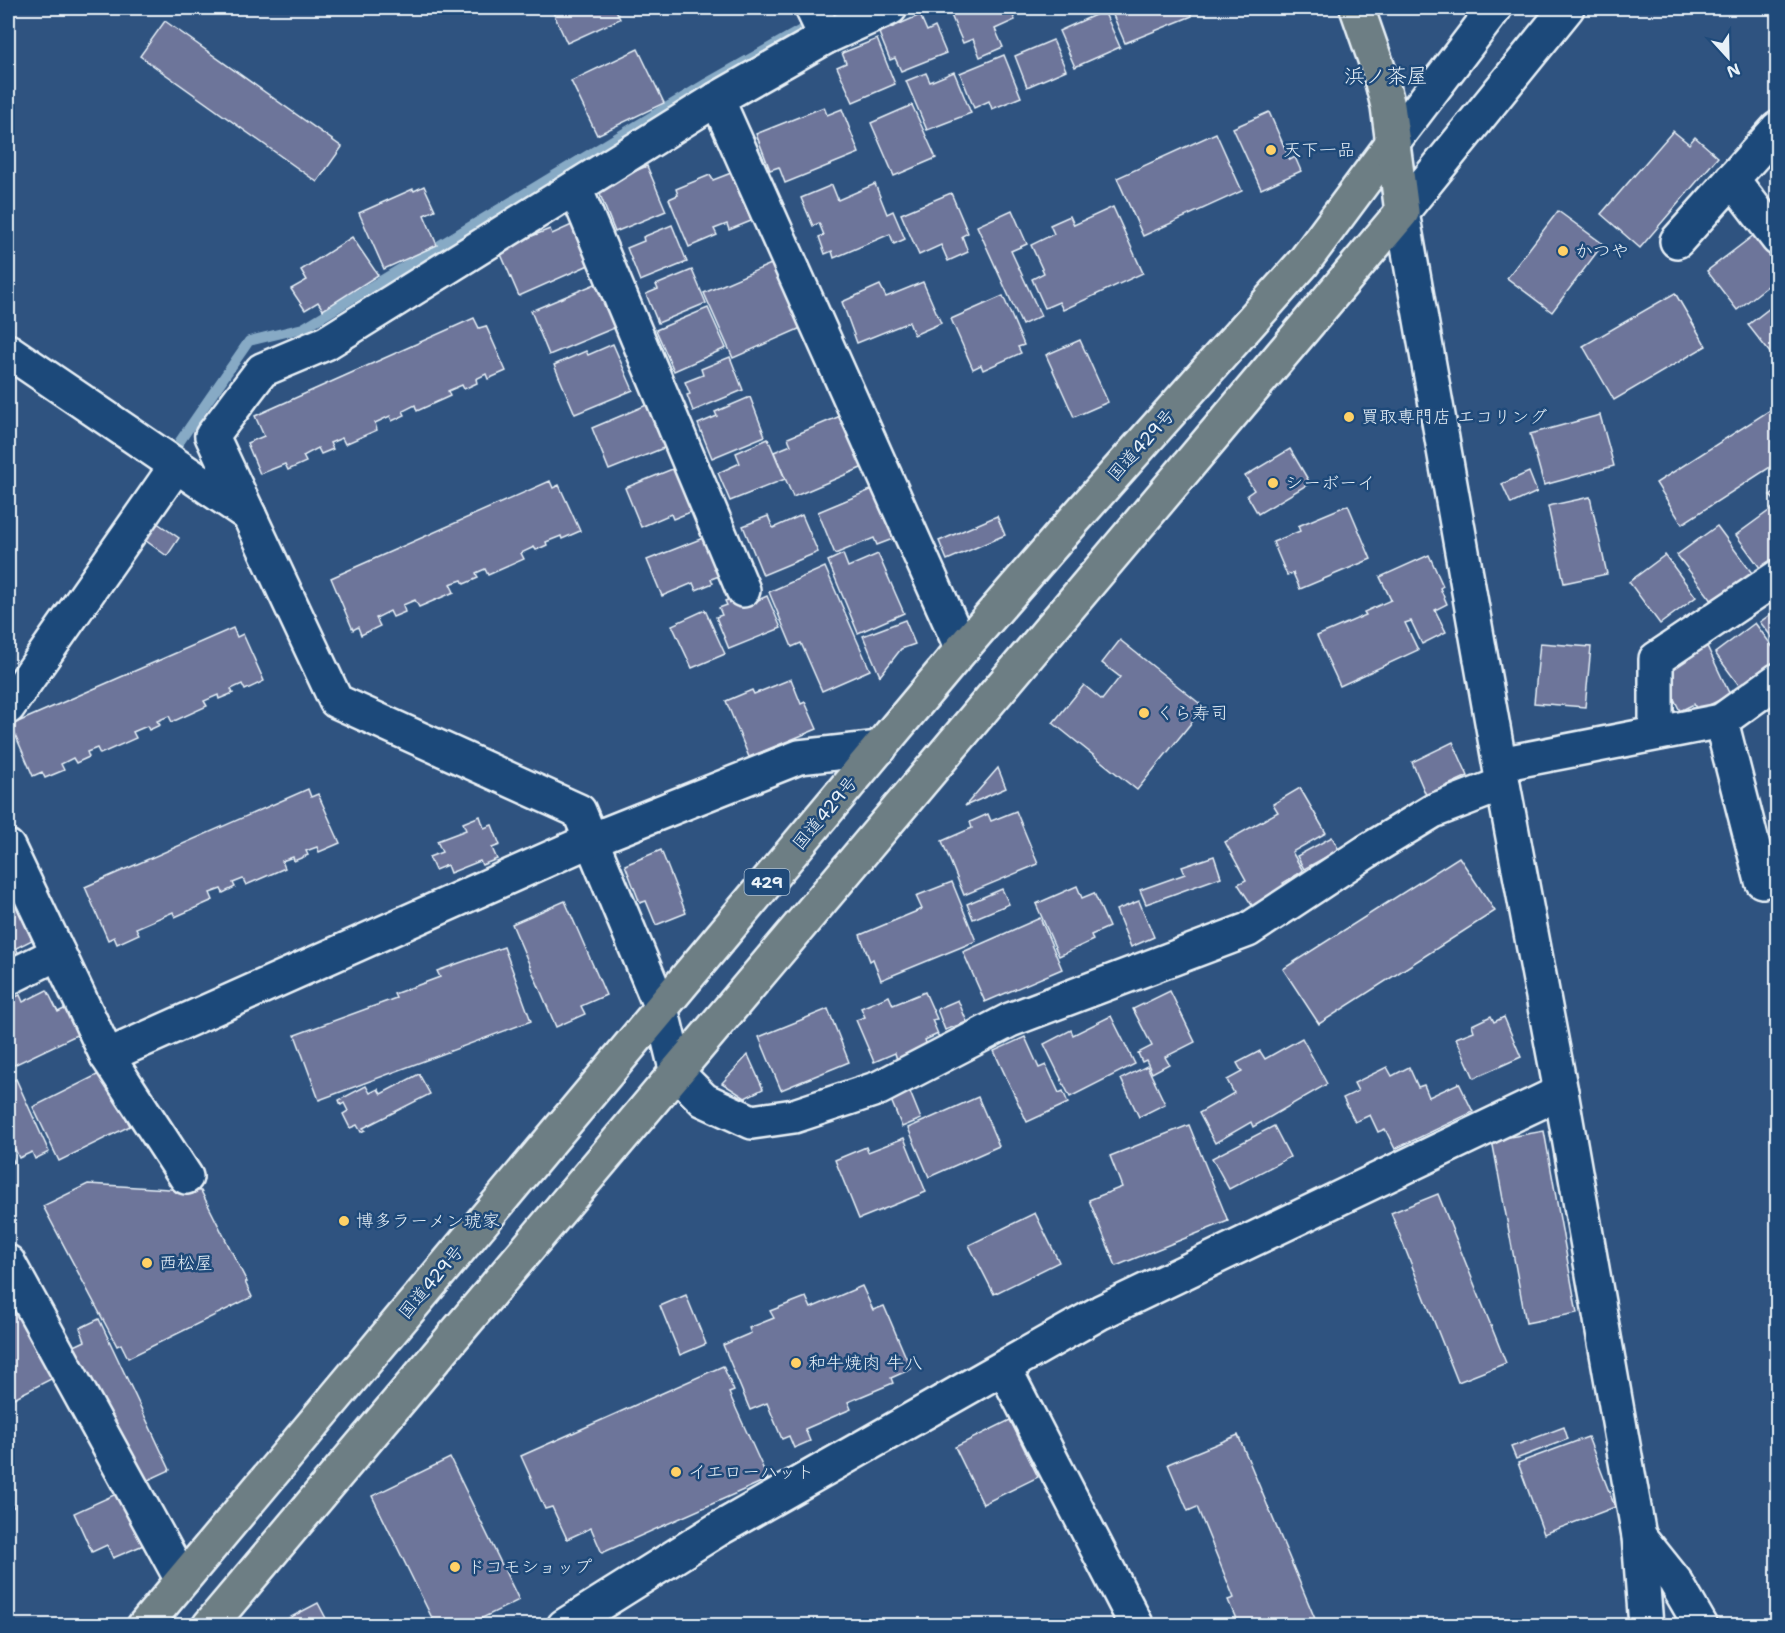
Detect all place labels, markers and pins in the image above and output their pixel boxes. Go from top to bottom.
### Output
place label: 天下一品 [1283,138,1355,162]
marker: 天下一品 [1264,143,1278,157]
place label: かつや [1575,239,1629,263]
marker: かつや [1556,244,1570,258]
place label: 買取専門店 エコリング [1361,405,1547,429]
marker: 買取専門店 エコリング [1342,410,1356,424]
place label: シーボーイ [1285,471,1375,495]
marker: シーボーイ [1266,476,1280,490]
place label: くら寿司 [1156,701,1228,725]
marker: くら寿司 [1137,706,1151,720]
place label: 博多ラーメン琥家 [356,1209,500,1233]
marker: 博多ラーメン琥家 [337,1214,351,1228]
place label: 西松屋 [159,1251,213,1275]
marker: 西松屋 [140,1256,154,1270]
place label: 和牛焼肉 牛八 [808,1351,922,1375]
marker: 和牛焼肉 牛八 [789,1356,803,1370]
place label: イエローハット [688,1460,814,1484]
marker: イエローハット [669,1465,683,1479]
place label: ドコモショップ [467,1555,592,1579]
marker: ドコモショップ [448,1560,462,1574]

